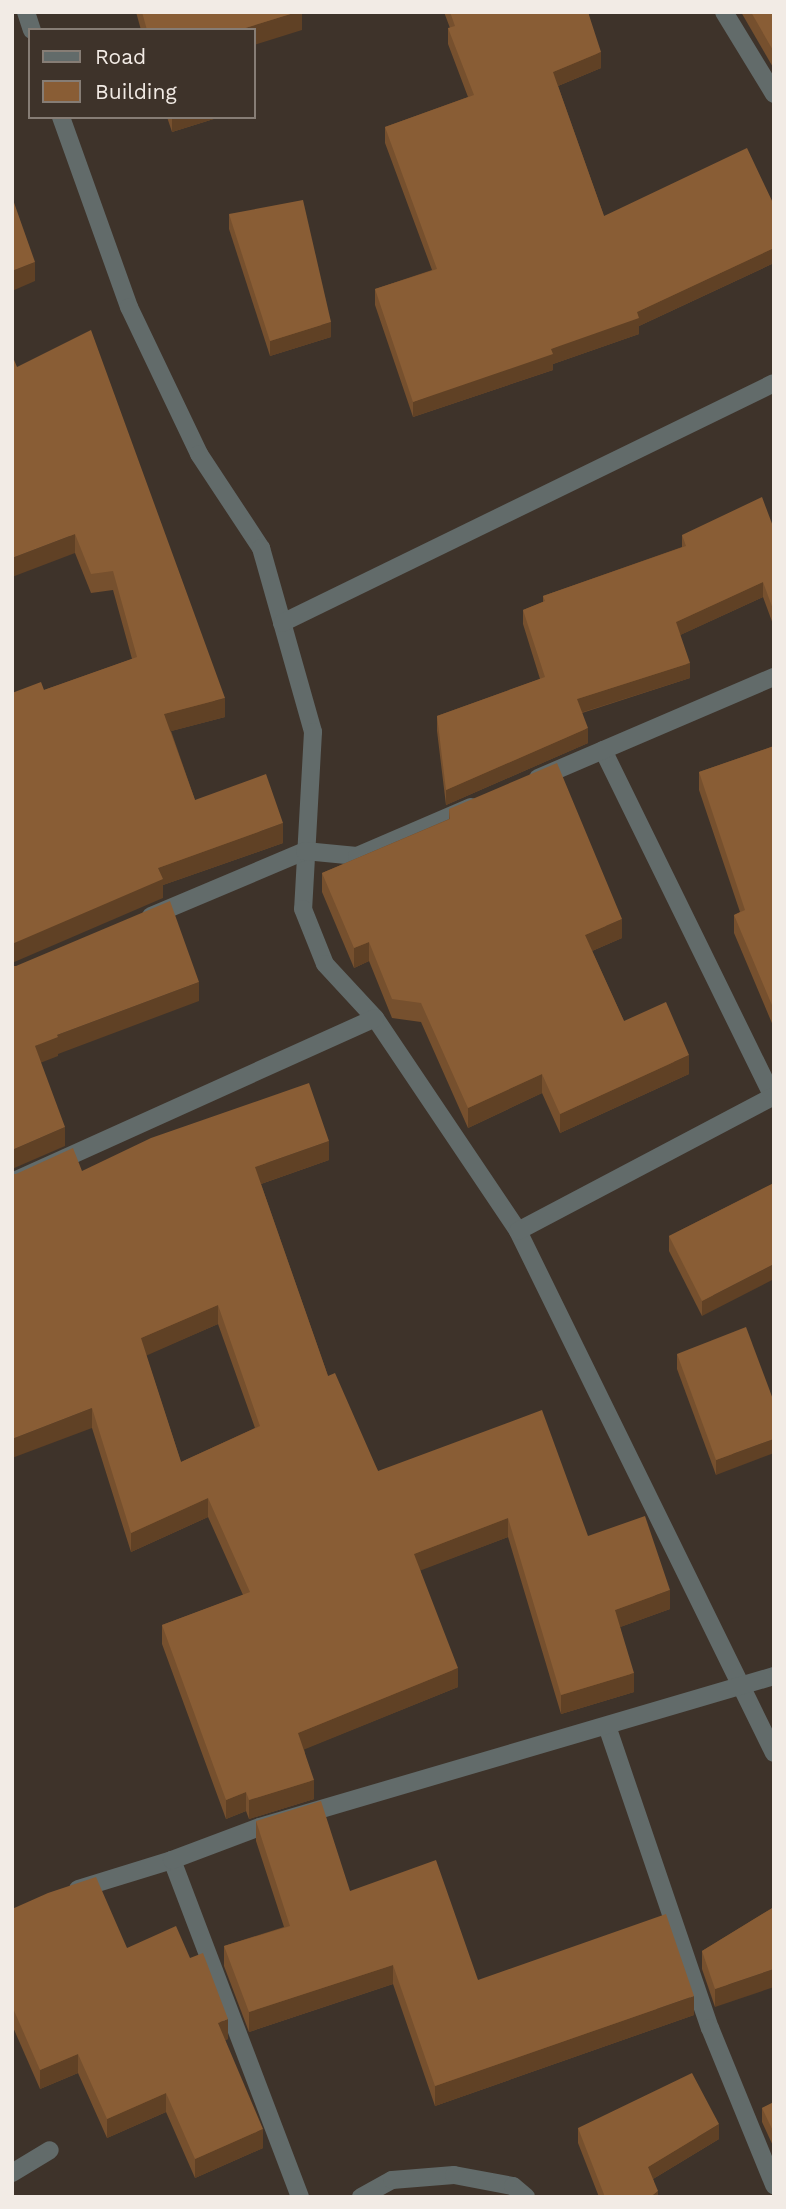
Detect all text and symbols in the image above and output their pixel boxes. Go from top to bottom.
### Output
legend [28,28,256,119]
text: Road [95,44,146,69]
text: Building [95,79,177,104]

